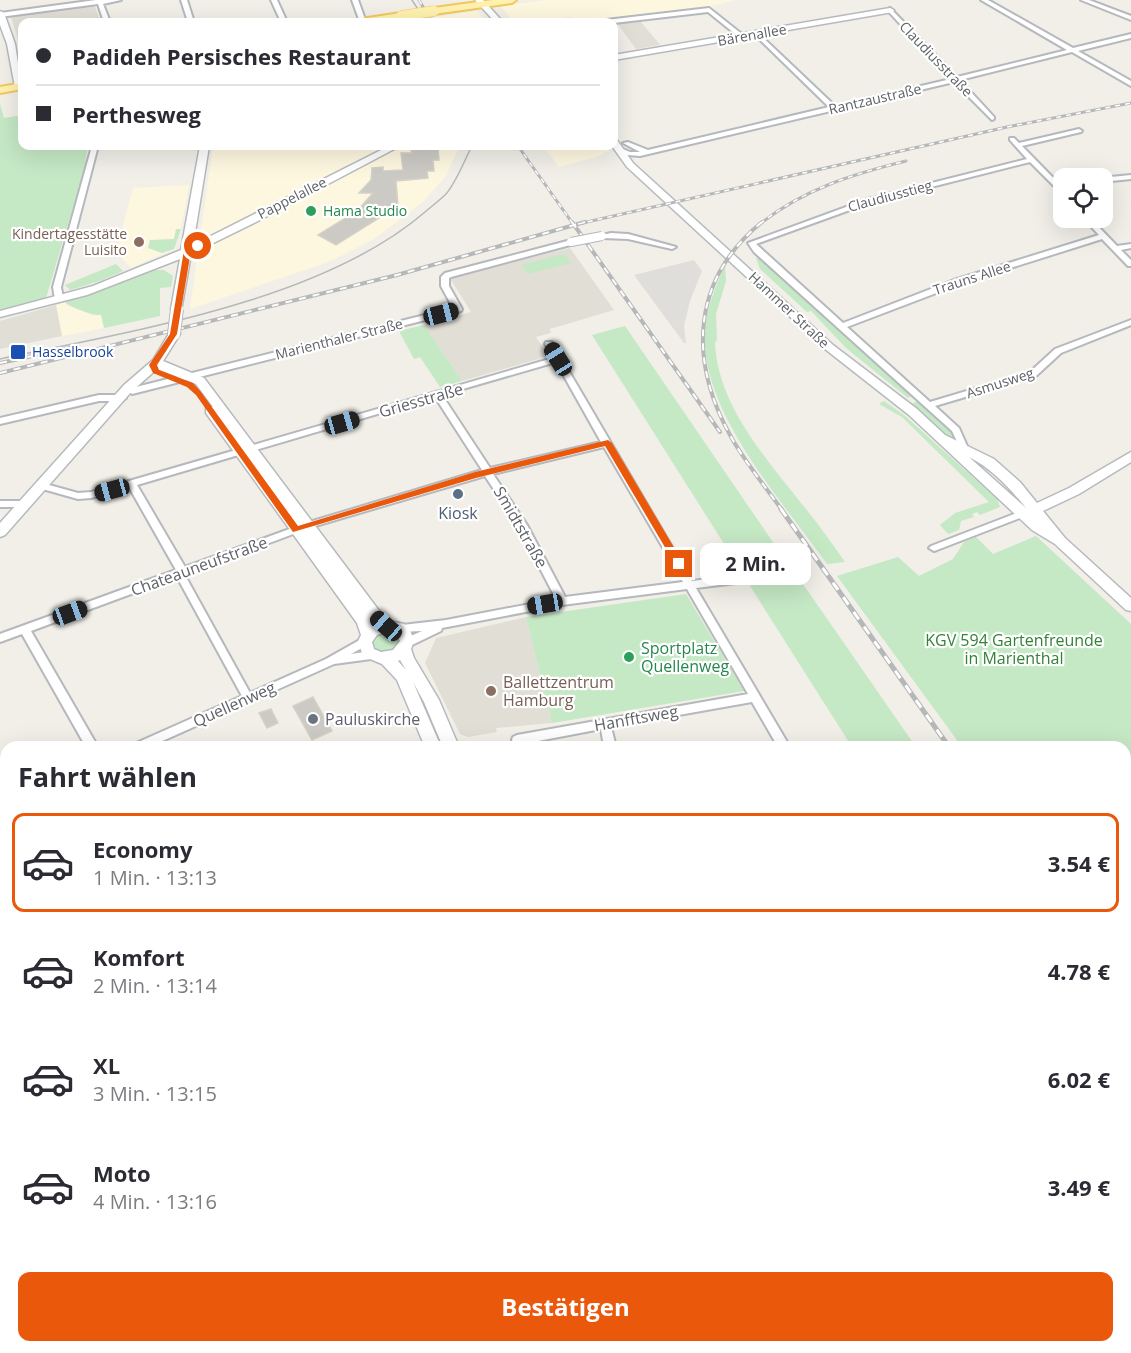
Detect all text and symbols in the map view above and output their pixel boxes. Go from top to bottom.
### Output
street label: Claudiusstraße [896,17,977,101]
street label: Bärenallee [716,19,788,50]
text: Padideh Persisches Restaurant [72,41,411,71]
street label: Rantzaustraße [827,79,923,118]
text: Perthesweg [72,99,201,129]
map controls [1053,168,1113,228]
button: locate [1053,168,1113,228]
street label: Pappelallee [254,172,330,223]
street label: Claudiusstieg [846,175,935,216]
place label: Hama Studio [323,201,407,220]
marker: Hama Studio [304,204,318,218]
place label: Kindertagesstätte Luisito [12,224,127,259]
route start [184,232,211,259]
marker: Kindertagesstätte Luisito [132,235,146,249]
street label: Trauns Allee [931,256,1013,299]
street label: Hammer Straße [745,267,834,352]
car [421,301,461,327]
street label: Marienthaler Straße [273,313,405,364]
car [541,339,575,379]
place label: Hasselbrook [32,342,114,361]
marker: Hasselbrook [9,343,27,361]
street label: Asmusweg [964,363,1036,402]
street label: Griesstraße [376,377,466,422]
car [322,409,362,437]
car [92,477,132,503]
street label: Smidtstraße [489,482,553,572]
marker: Kiosk [451,487,465,501]
place label: Kiosk [438,502,478,524]
street label: Chateauneufstraße [128,531,270,601]
callout: 2 Min. [700,543,811,585]
route end [665,550,692,577]
text: 2 Min. [725,550,786,577]
car [526,592,564,616]
car [50,598,90,628]
car [367,607,405,645]
park label: KGV 594 Gartenfreunde in Marienthal [925,629,1103,669]
place label: Sportplatz Quellenweg [641,637,730,677]
marker: Sportplatz Quellenweg [622,650,636,664]
place label: Ballettzentrum Hamburg [503,671,614,711]
street label: Quellenweg [189,676,279,732]
marker: Ballettzentrum Hamburg [484,684,498,698]
street label: Hanfftsweg [592,700,680,736]
place label: Pauluskirche [325,708,420,730]
marker: Pauluskirche [306,712,320,726]
text: Fahrt wählen [18,758,197,795]
text: Economy [93,834,192,864]
icon: car [21,836,75,890]
text: 3.54 € [1048,848,1110,878]
text: 1 Min. · 13:13 [93,864,217,891]
text: Komfort [93,942,185,972]
icon: car [21,944,75,998]
text: 4.78 € [1048,956,1110,986]
text: 2 Min. · 13:14 [93,972,217,999]
text: XL [93,1050,120,1080]
icon: car [21,1052,75,1106]
text: 6.02 € [1048,1064,1110,1094]
text: 3 Min. · 13:15 [93,1080,217,1107]
text: Moto [93,1158,151,1188]
icon: car [21,1160,75,1214]
text: 3.49 € [1048,1172,1110,1202]
text: 4 Min. · 13:16 [93,1188,217,1215]
button: Bestätigen [18,1272,1113,1341]

